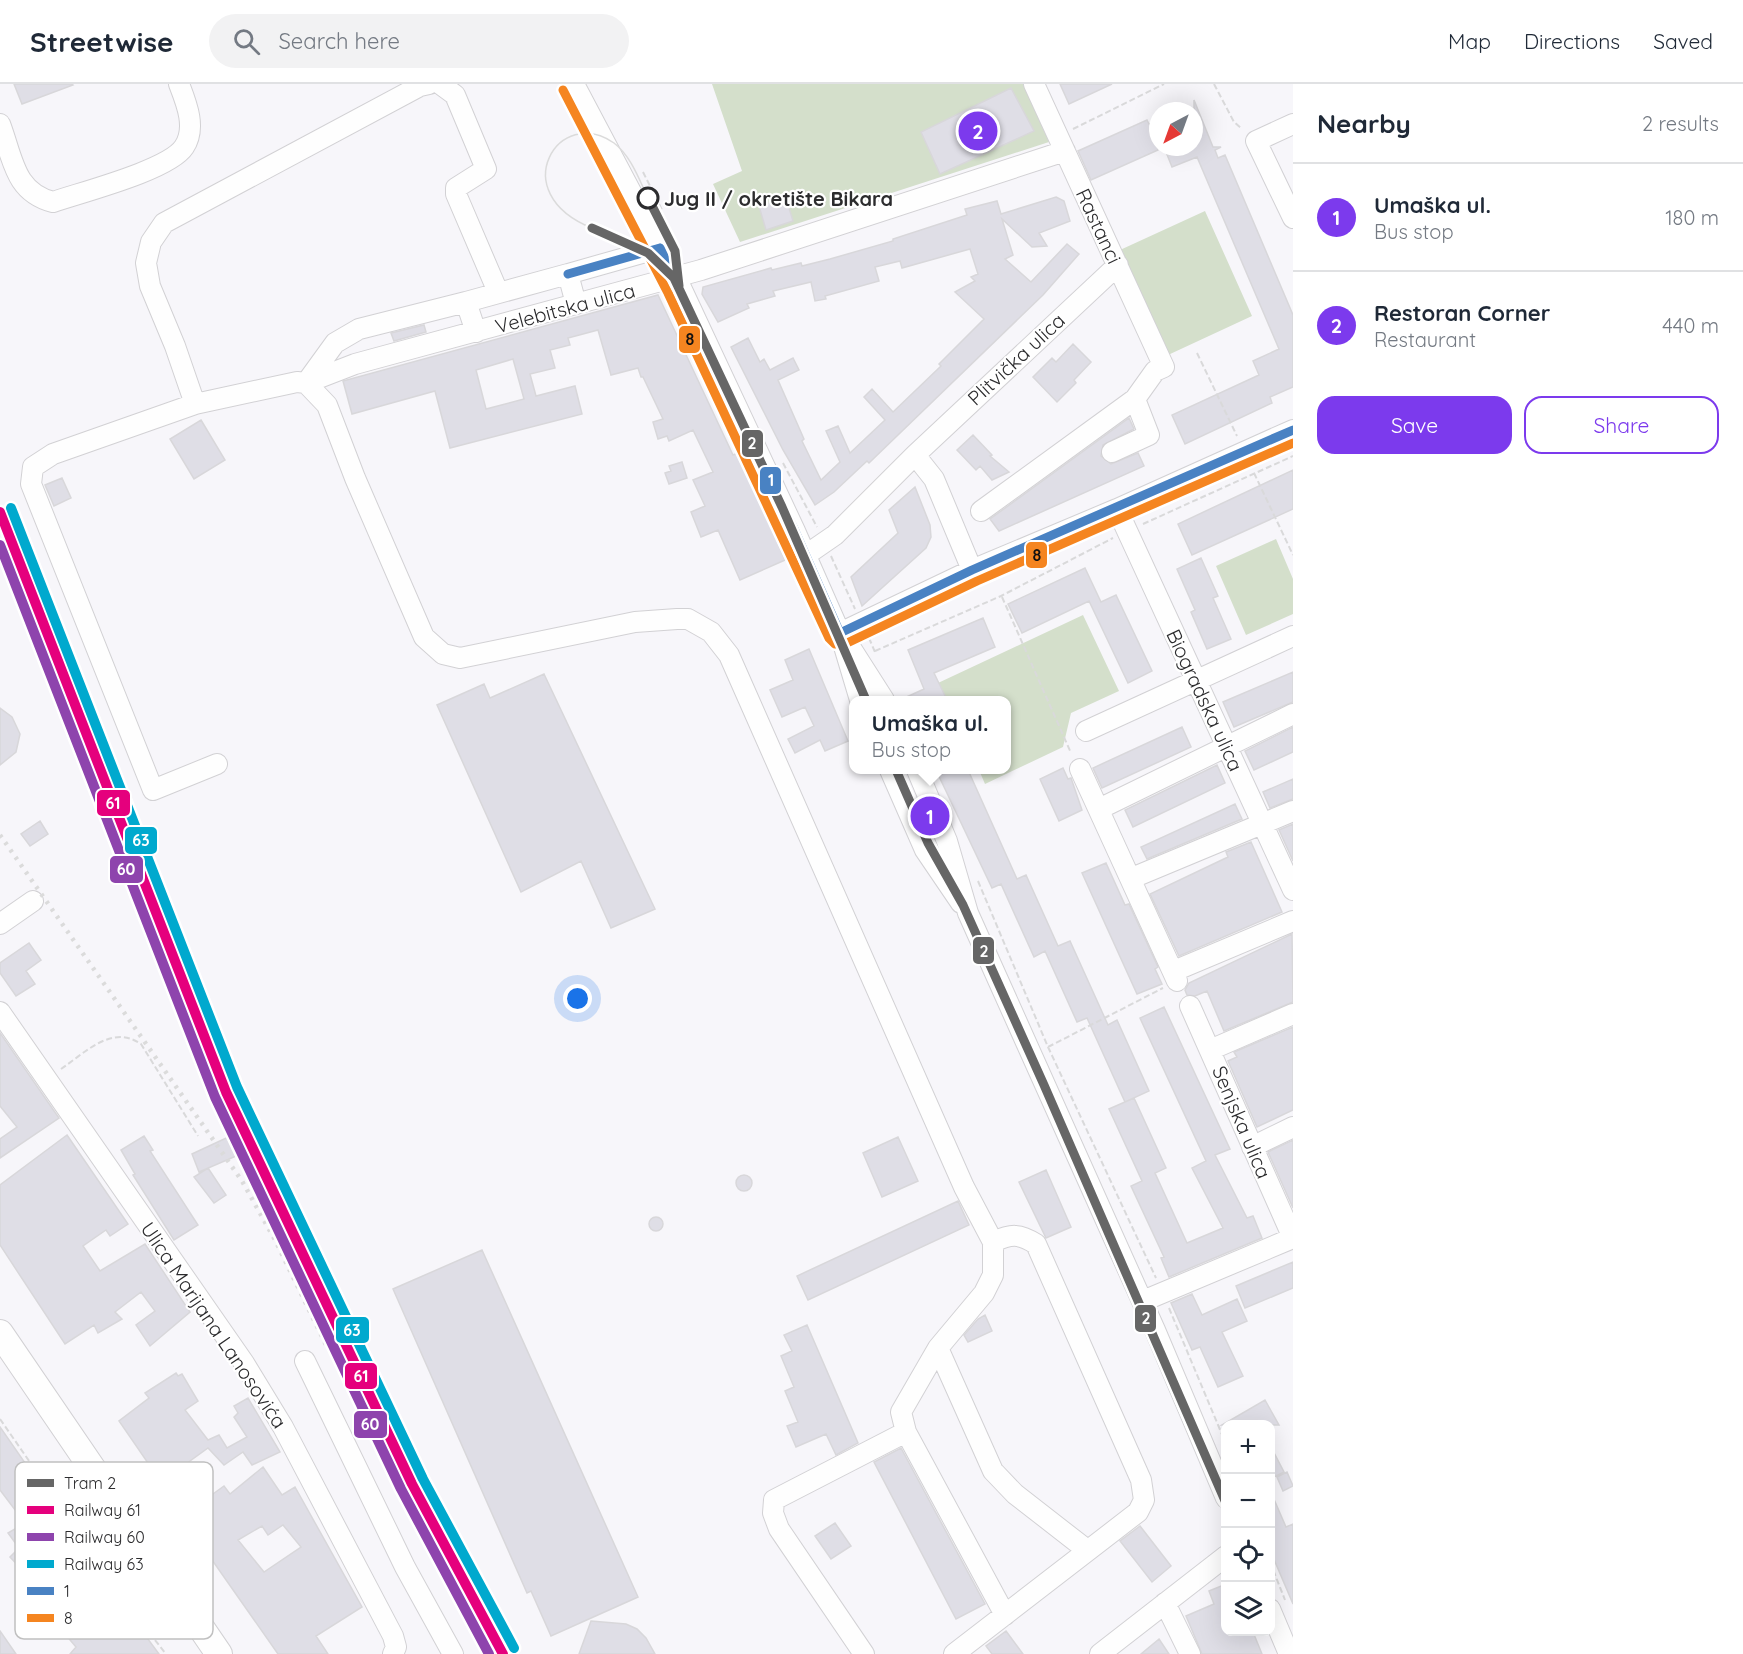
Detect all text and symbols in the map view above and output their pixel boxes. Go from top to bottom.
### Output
search box [209,14,629,68]
text: Streetwise [30,24,173,59]
icon: search [230,25,263,58]
text: Search here [278,27,400,55]
text: Map [1448,28,1491,54]
text: Directions [1524,28,1620,54]
text: Saved [1653,28,1713,54]
north arrow [1149,102,1203,156]
text: Nearby [1317,107,1411,140]
pin: 2 [958,108,998,154]
text: 2 results [1642,111,1719,136]
street label: Rastanci [1071,184,1127,268]
place label: Jug II / okretište Bikara [664,186,893,211]
marker: Jug II / okretište Bikara [637,187,659,209]
text: Umaška ul. [1374,191,1491,219]
text: 1 [1333,205,1340,230]
text: 180 m [1665,205,1719,230]
text: Bus stop [1374,219,1454,244]
street label: Velebitska ulica [492,277,638,339]
text: Restoran Corner [1374,299,1550,327]
street label: Plitvička ulica [962,308,1070,410]
text: 2 [1331,313,1342,338]
text: 440 m [1662,313,1719,338]
line badge: 8 [678,325,701,354]
text: Restaurant [1374,327,1476,352]
text: 8 [686,329,695,349]
button: Save [1317,396,1512,454]
button: Share [1524,396,1719,454]
line badge: 2 [741,429,764,458]
text: 2 [747,433,757,453]
line badge: 1 [759,466,782,495]
text: 1 [768,470,774,490]
line badge: 8 [1025,541,1048,569]
text: 8 [1033,545,1042,565]
street label: Biogradska ulica [1161,625,1249,775]
popup [849,696,1011,774]
text: Umaška ul. [872,709,988,737]
text: Bus stop [872,737,951,762]
line badge: 61 [96,789,131,817]
text: 61 [106,793,120,813]
pin: 1 [910,794,950,838]
line badge: 63 [124,826,158,855]
text: 63 [132,830,150,850]
line badge: 60 [109,855,144,884]
text: 60 [117,859,136,879]
line badge: 2 [972,936,995,965]
text: 2 [979,941,989,961]
your location [563,984,592,1013]
street label: Senjska ulica [1207,1062,1277,1182]
street label: Ulica Marijana Lanosovića [136,1217,292,1433]
line badge: 2 [1134,1304,1157,1333]
text: 2 [1141,1308,1151,1328]
line badge: 63 [335,1316,370,1344]
text: 63 [343,1320,361,1340]
line badge: 61 [344,1362,378,1390]
text: 61 [354,1366,368,1386]
line badge: 60 [353,1410,388,1439]
text: 60 [361,1414,380,1434]
map controls [1221,1420,1275,1636]
button: + [1221,1420,1275,1474]
legend [15,1462,213,1639]
text: Tram 2 [64,1473,116,1493]
button: − [1221,1474,1275,1528]
text: Railway 61 [64,1500,141,1520]
text: Railway 60 [64,1527,145,1547]
button: locate [1221,1528,1275,1582]
text: Railway 63 [64,1554,144,1574]
text: 1 [64,1581,70,1601]
button: layers [1221,1582,1275,1636]
text: 8 [64,1608,73,1628]

